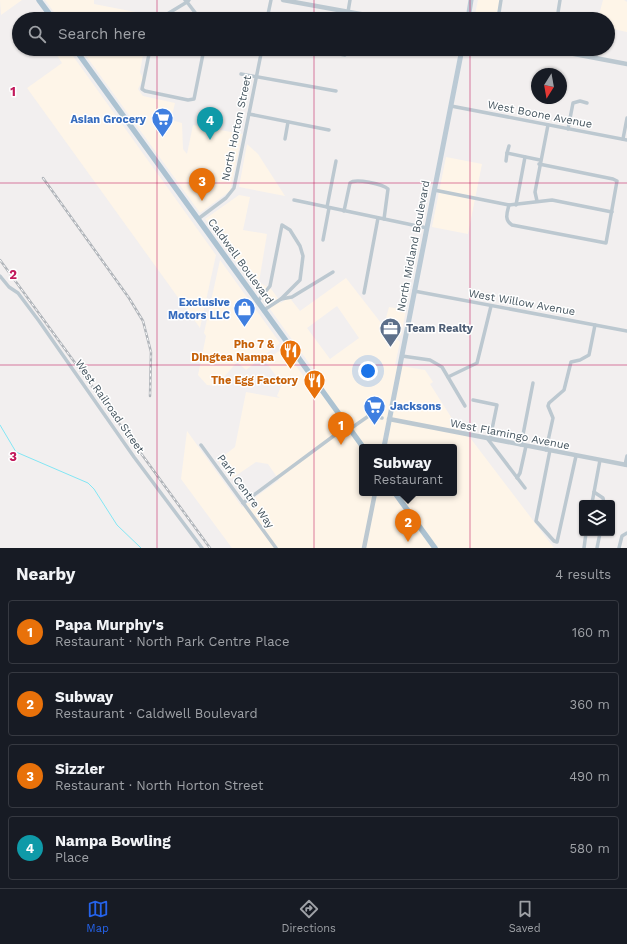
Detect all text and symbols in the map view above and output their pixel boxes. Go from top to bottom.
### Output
search box [12,12,615,56]
icon: search [26,23,48,45]
text: Search here [58,25,146,43]
north arrow [531,68,567,104]
street label: North Horton Street [219,74,254,182]
text: 1 [10,84,16,99]
street label: West Boone Avenue [486,98,593,131]
supermarket icon: Asian Grocery [149,106,175,139]
pin: 4 [197,107,223,140]
place label: Asian Grocery [70,113,147,126]
pin: 3 [189,168,215,201]
street label: North Midland Boulevard [394,179,433,313]
street label: Caldwell Boulevard [205,216,276,307]
text: 2 [9,267,17,282]
street label: West Willow Avenue [467,287,576,318]
shop icon: Exclusive Motors LLC [232,295,258,328]
place label: Exclusive Motors LLC [168,296,230,322]
office icon: Team Realty [378,315,404,348]
place label: Team Realty [406,322,474,335]
restaurant icon: Pho 7 & Dingtea Nampa [277,337,303,370]
place label: Pho 7 & Dingtea Nampa [191,338,275,364]
street label: West Railroad Street [72,357,147,456]
your location [358,361,378,381]
restaurant icon: The Egg Factory [301,367,327,400]
place label: The Egg Factory [211,374,299,387]
supermarket icon: Jacksons [362,393,388,426]
place label: Jacksons [390,400,441,413]
pin: 1 [328,412,354,445]
street label: West Flamingo Avenue [449,416,571,453]
popup [359,444,457,496]
text: 3 [9,449,17,464]
street label: Park Centre Way [214,452,277,531]
text: Subway [373,454,431,472]
text: Restaurant [373,472,443,487]
map controls [579,500,615,536]
button: layers [579,500,615,536]
pin: 2 [395,509,421,542]
text: Nearby [16,564,75,584]
text: 4 results [555,567,611,582]
text: Papa Murphy's [55,616,164,634]
text: 1 [27,625,33,640]
text: 160 m [572,625,610,640]
text: Restaurant · North Park Centre Place [55,634,289,649]
text: Subway [55,688,113,706]
text: 2 [26,697,34,712]
text: 360 m [570,697,610,712]
text: Restaurant · Caldwell Boulevard [55,706,258,721]
text: Sizzler [55,760,105,778]
text: 3 [26,769,34,784]
text: 490 m [569,769,610,784]
text: Restaurant · North Horton Street [55,778,263,793]
text: Nampa Bowling [55,832,171,850]
text: 4 [26,841,34,856]
text: 580 m [570,841,610,856]
text: Place [55,850,89,865]
tab: Map [86,898,109,935]
tab: Directions [282,898,336,935]
tab: Saved [509,898,541,935]

